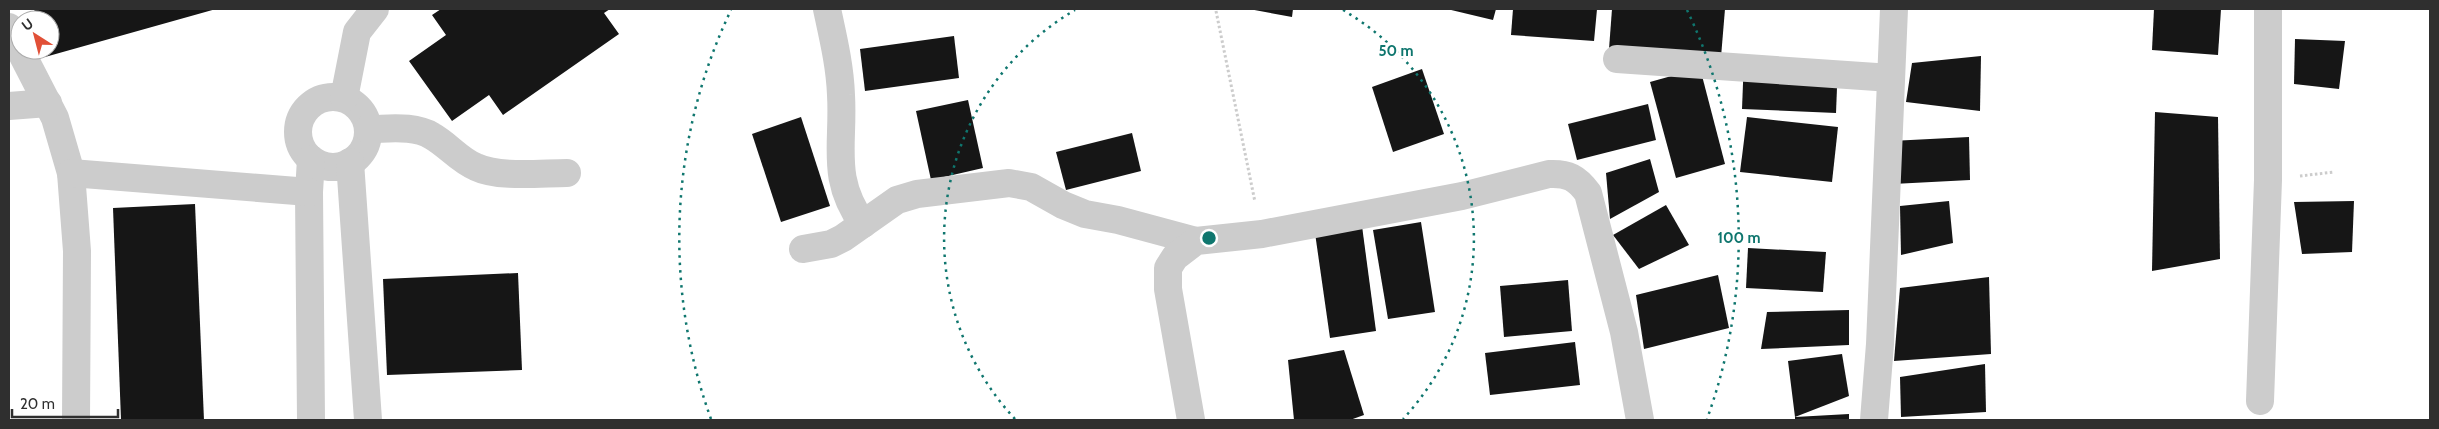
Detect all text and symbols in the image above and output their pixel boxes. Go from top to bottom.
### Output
north arrow [10,10,60,60]
text: U [18,14,37,35]
text: 50 m [1378,42,1414,60]
centre of rings [1200,229,1218,247]
text: 100 m [1717,229,1761,247]
scale bar [12,386,119,418]
text: 20 m [20,395,55,413]

